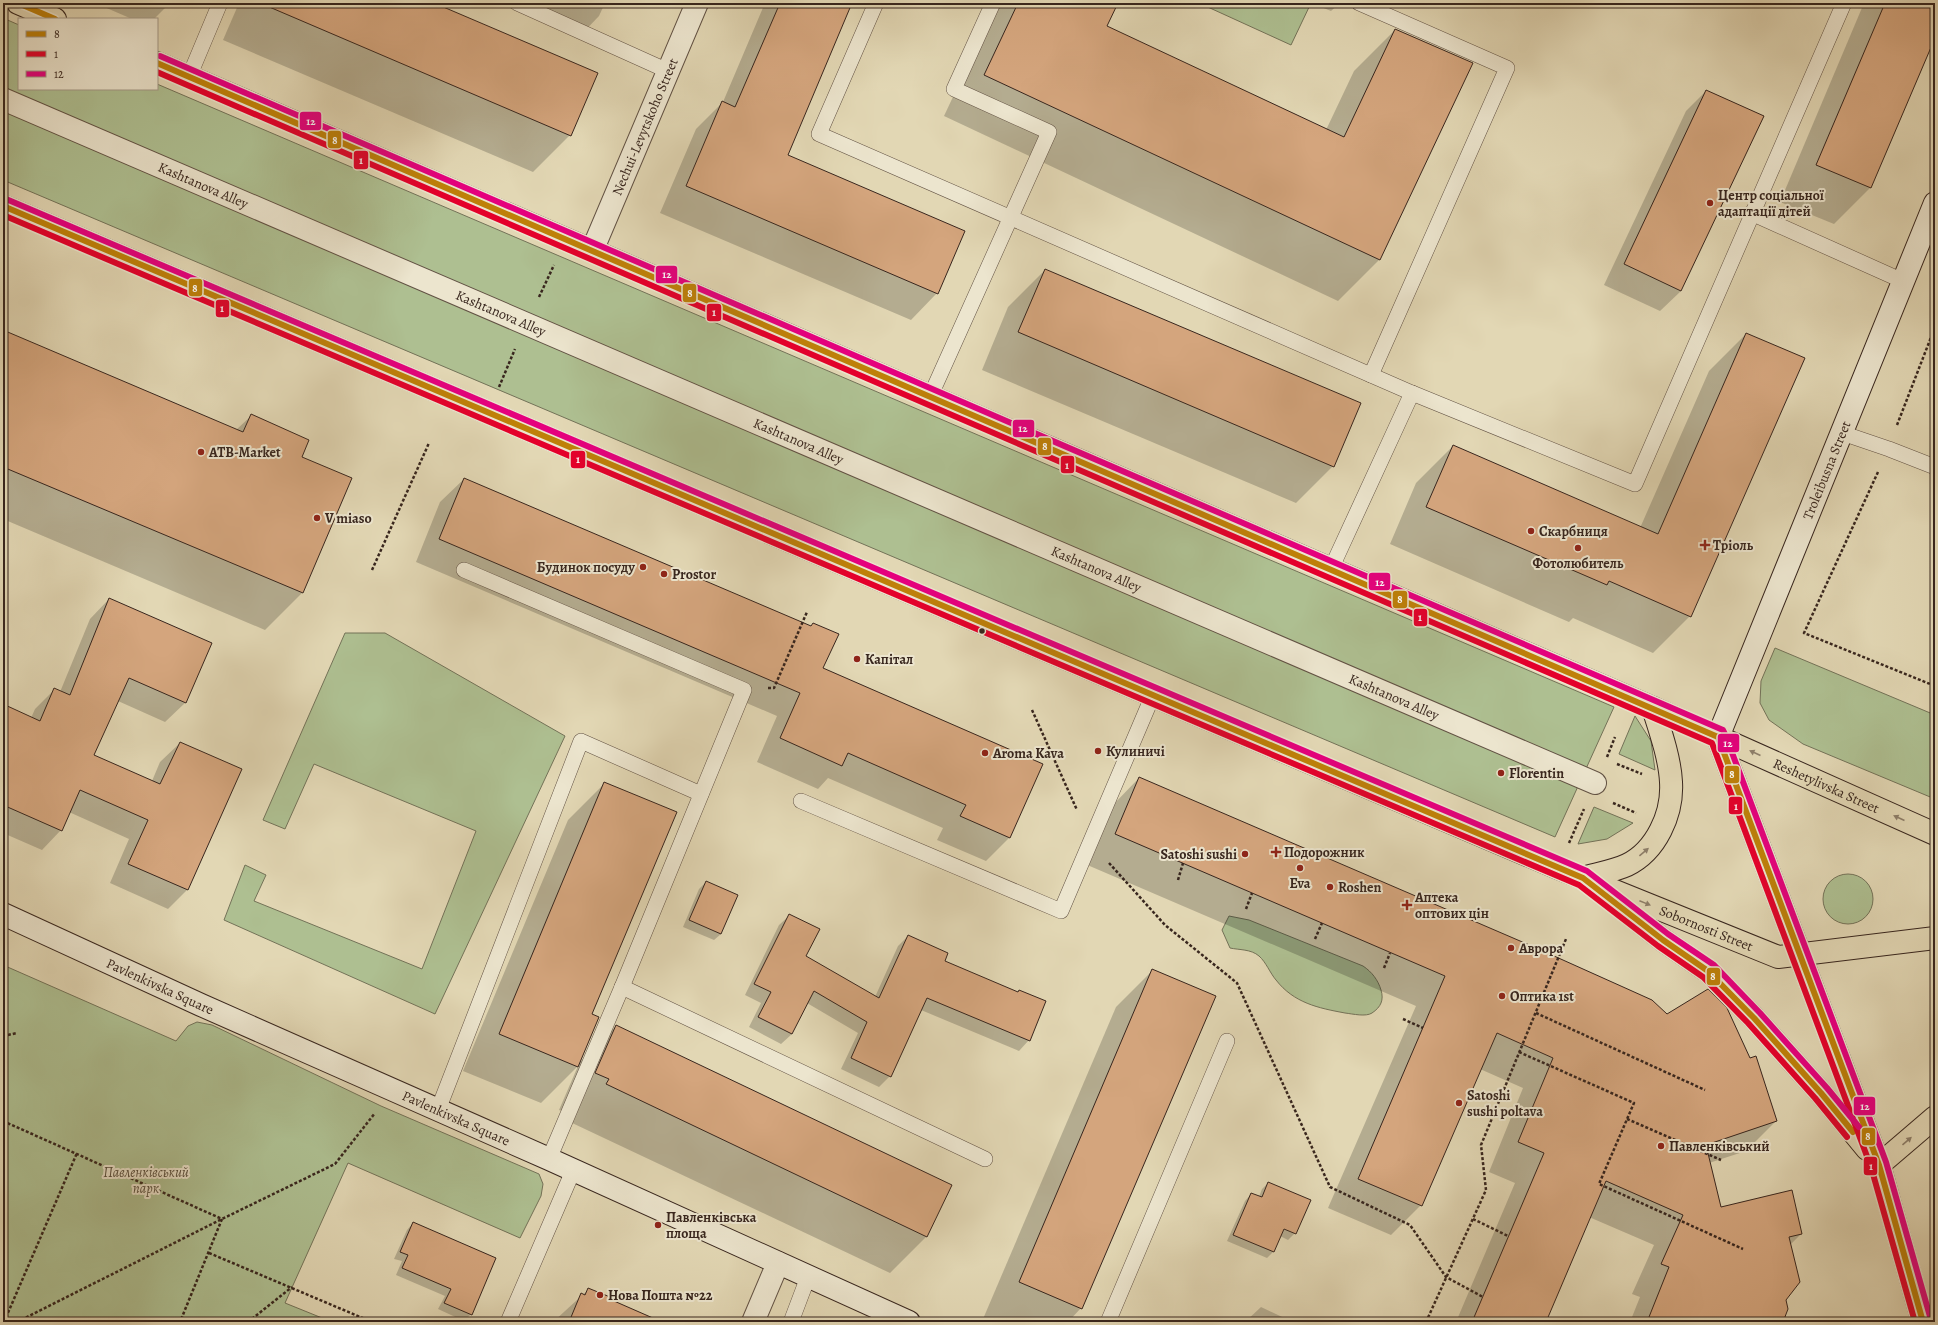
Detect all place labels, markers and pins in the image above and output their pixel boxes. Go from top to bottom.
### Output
place label: Центр соціальної адаптації дітей [1718,186,1825,221]
marker: Центр соціальної адаптації дітей [1705,198,1715,208]
place label: ATB-Market [208,443,281,462]
marker: ATB-Market [196,447,206,457]
place label: V miaso [324,509,372,528]
marker: V miaso [312,513,322,523]
place label: Скарбниця [1539,522,1608,541]
marker: Скарбниця [1526,526,1536,536]
place label: Тріоль [1713,536,1754,555]
marker: Тріоль [1700,540,1710,550]
marker: Фотолюбитель [1573,543,1583,553]
place label: Фотолюбитель [1533,554,1624,573]
place label: Будинок посуду [537,558,635,577]
marker: Будинок посуду [638,562,648,572]
place label: Prostor [672,565,716,584]
marker: Prostor [659,569,669,579]
unlabelled marker [977,626,987,636]
place label: Капітал [865,650,913,669]
marker: Капітал [852,654,862,664]
place label: Кулиничі [1106,742,1165,761]
place label: Aroma Kava [992,744,1064,763]
marker: Кулиничі [1093,746,1103,756]
marker: Aroma Kava [980,748,990,758]
place label: Florentin [1509,764,1564,783]
marker: Florentin [1496,768,1506,778]
place label: Подорожник [1284,843,1365,862]
place label: Satoshi sushi [1160,845,1237,864]
marker: Подорожник [1271,847,1281,857]
marker: Satoshi sushi [1240,849,1250,859]
marker: Eva [1295,863,1305,873]
place label: Eva [1289,874,1311,893]
place label: Roshen [1338,878,1382,897]
marker: Roshen [1325,882,1335,892]
place label: Аптека оптових цін [1414,888,1489,923]
marker: Аптека оптових цін [1402,900,1412,910]
place label: Аврора [1518,939,1563,958]
marker: Аврора [1506,943,1516,953]
place label: Оптика 1st [1510,987,1574,1006]
marker: Оптика 1st [1497,991,1507,1001]
place label: Satoshi sushi poltava [1467,1086,1543,1121]
marker: Satoshi sushi poltava [1454,1098,1464,1108]
place label: Павленківський [1669,1137,1770,1156]
marker: Павленківський [1656,1141,1666,1151]
place label: Павленківська площа [666,1208,757,1243]
marker: Павленківська площа [653,1220,663,1230]
place label: Нова Пошта №22 [608,1286,713,1305]
marker: Нова Пошта №22 [595,1290,605,1300]

